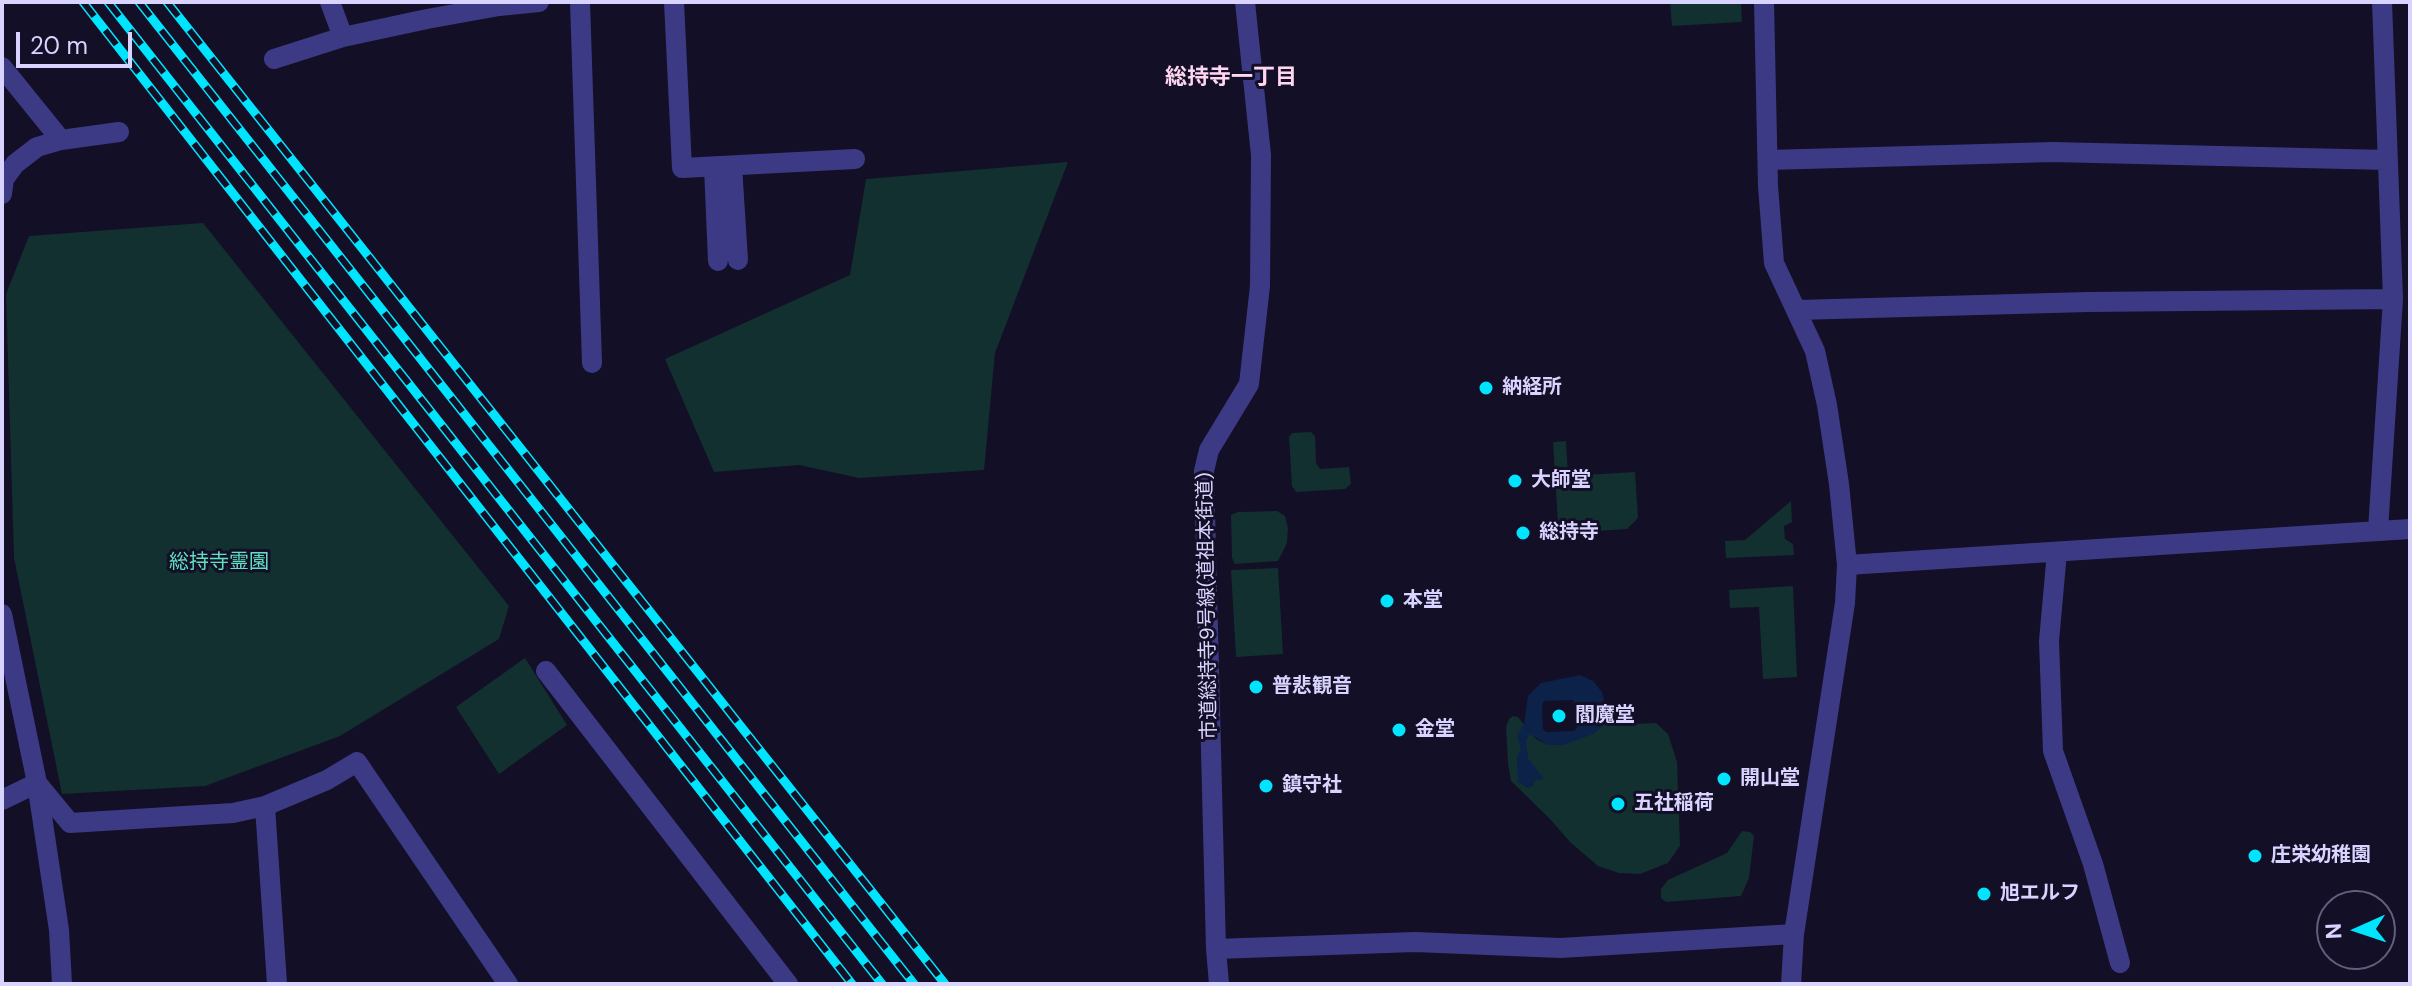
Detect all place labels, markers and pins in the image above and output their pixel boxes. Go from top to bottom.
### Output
place label: 納経所 [1502,376,1562,400]
marker: 納経所 [1477,379,1495,397]
place label: 大師堂 [1531,469,1591,493]
marker: 大師堂 [1506,472,1524,490]
place label: 総持寺 [1539,521,1599,545]
marker: 総持寺 [1514,524,1532,542]
place label: 本堂 [1403,589,1443,613]
marker: 本堂 [1378,592,1396,610]
place label: 普悲観音 [1272,675,1352,699]
marker: 普悲観音 [1247,678,1265,696]
place label: 閻魔堂 [1575,704,1635,728]
marker: 閻魔堂 [1550,707,1568,725]
place label: 金堂 [1415,718,1455,742]
marker: 金堂 [1390,721,1408,739]
place label: 開山堂 [1740,767,1800,791]
marker: 開山堂 [1715,770,1733,788]
place label: 鎮守社 [1282,774,1342,798]
marker: 鎮守社 [1257,777,1275,795]
place label: 五社稲荷 [1634,792,1714,816]
marker: 五社稲荷 [1609,795,1627,813]
place label: 庄栄幼稚園 [2271,844,2371,868]
marker: 庄栄幼稚園 [2246,847,2264,865]
place label: 旭エルフ [2000,882,2080,906]
marker: 旭エルフ [1975,885,1993,903]

